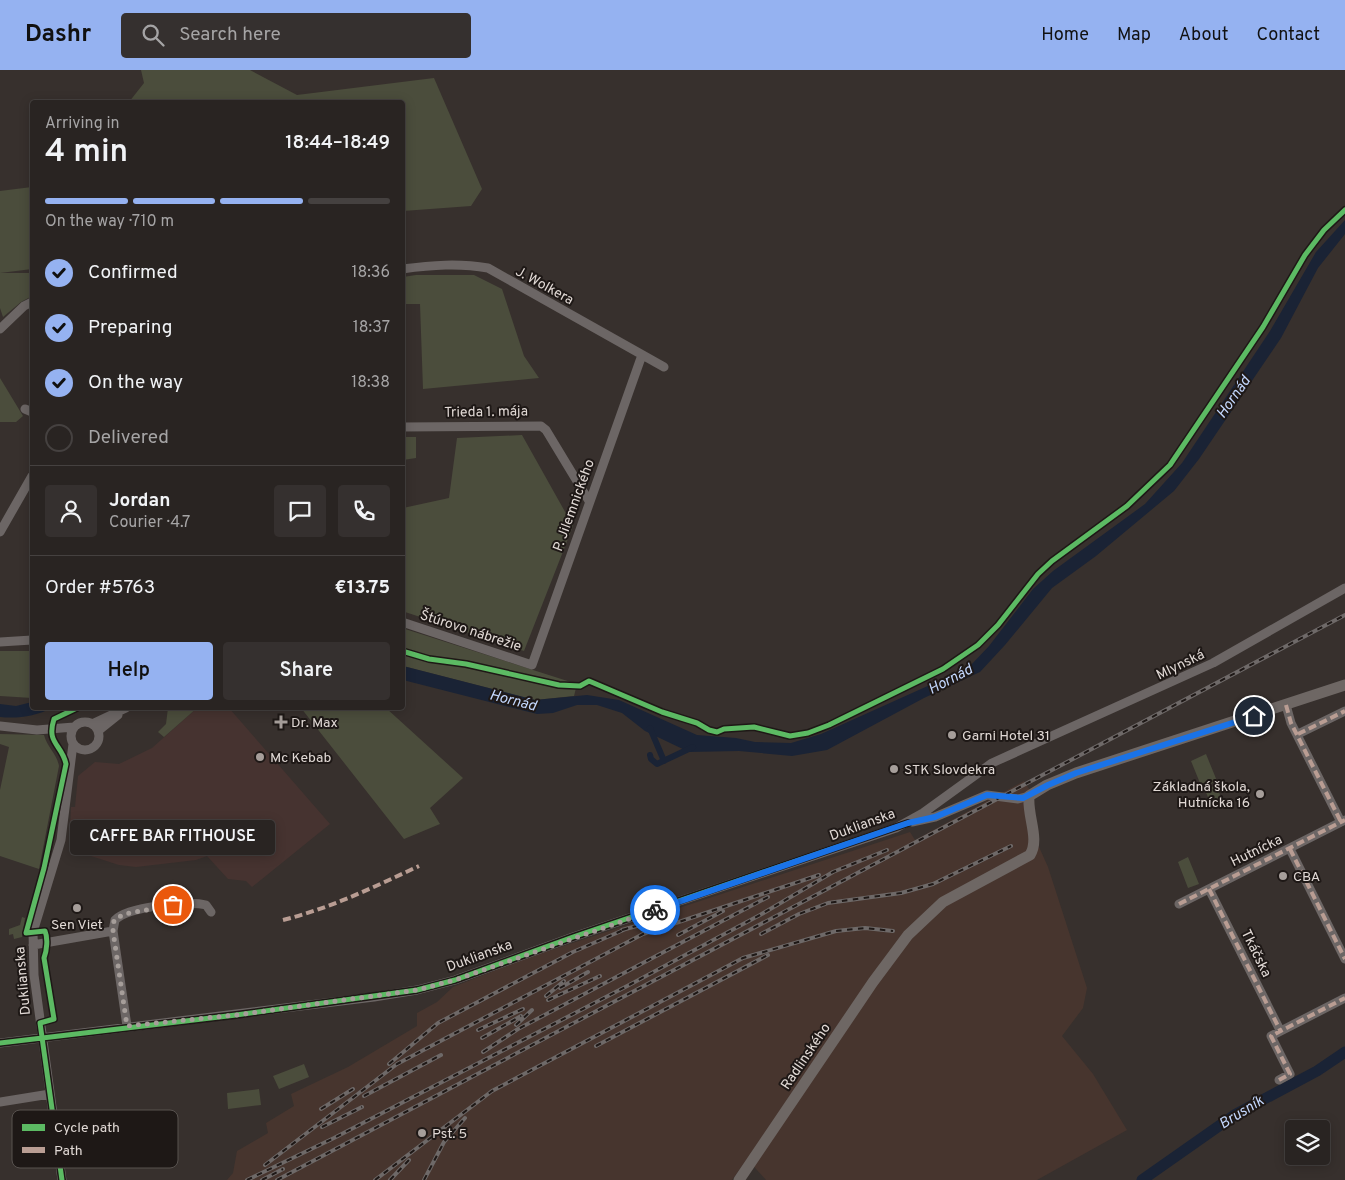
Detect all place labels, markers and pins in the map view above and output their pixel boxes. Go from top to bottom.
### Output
pin [1233,695,1275,737]
place label: Dr. Max [291,715,338,732]
marker: Dr. Max [275,716,287,728]
place label: Garni Hotel 31 [962,728,1050,745]
marker: Garni Hotel 31 [946,729,958,741]
place label: Mc Kebab [270,750,331,767]
marker: Mc Kebab [254,751,266,763]
place label: STK Slovdekra [904,762,995,779]
marker: STK Slovdekra [888,763,900,775]
place label: Základná škola, Hutnícka 16 [1153,779,1250,812]
marker: Základná škola, Hutnícka 16 [1254,788,1266,800]
callout: CAFFE BAR FITHOUSE [70,820,276,855]
place label: CBA [1293,869,1320,886]
marker: CBA [1277,870,1289,882]
pin [152,884,194,926]
marker: Sen Viet [71,902,83,914]
place label: Sen Viet [51,917,103,934]
place label: Pst. 5 [432,1126,467,1143]
marker: Pst. 5 [416,1127,428,1139]

